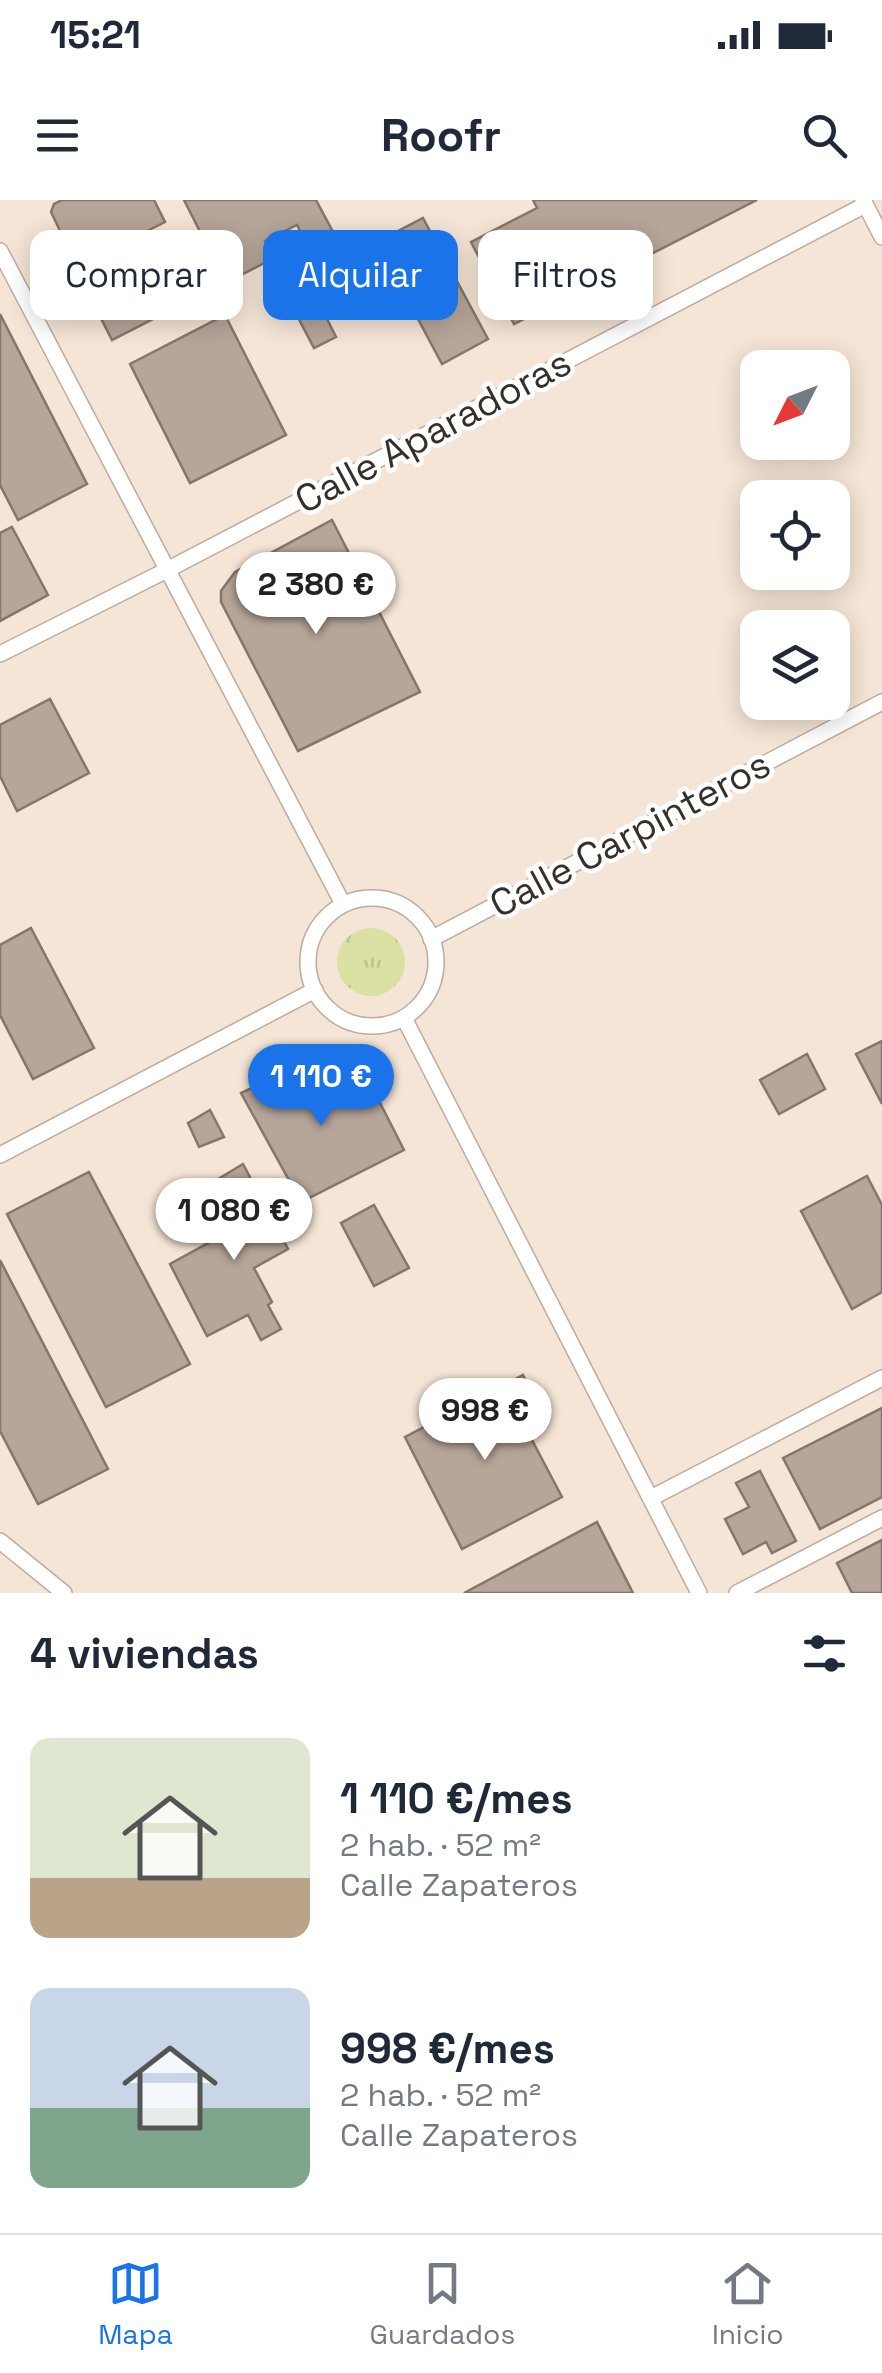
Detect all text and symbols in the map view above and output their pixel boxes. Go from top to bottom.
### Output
text: 15:21 [50,11,141,59]
text: Roofr [381,107,501,164]
icon: menu [30,108,85,163]
icon: search [797,108,852,163]
chip: Comprar [30,230,243,320]
chip: Alquilar [263,230,458,320]
chip: Filtros [478,230,653,320]
street label: Calle Aparadoras [287,338,579,524]
north arrow [740,350,850,460]
map controls [740,350,850,720]
button: locate [740,480,850,590]
pin: 2 380 € [224,552,408,637]
text: 2 380 € [258,564,374,604]
button: layers [740,610,850,720]
street label: Calle Carpinteros [482,740,778,928]
pin: 1 110 € [229,1044,413,1129]
text: 1 110 € [270,1056,372,1096]
pin: 1 080 € [142,1178,326,1263]
text: 1 080 € [177,1190,291,1230]
pin: 998 € [415,1378,555,1463]
text: 998 € [441,1390,529,1430]
icon: filters [797,1626,852,1681]
text: 4 viviendas [30,1627,259,1680]
text: 1 110 €/mes [340,1772,572,1825]
icon: home [110,1778,230,1898]
text: 2 hab. · 52 m² [340,1825,541,1865]
text: Calle Zapateros [340,1865,578,1905]
text: 998 €/mes [340,2022,555,2075]
icon: home [110,2028,230,2148]
text: 2 hab. · 52 m² [340,2075,541,2115]
text: Calle Zapateros [340,2115,578,2155]
tab: Mapa [98,2256,173,2352]
tab: Guardados [370,2256,515,2352]
tab: Inicio [712,2256,784,2352]

